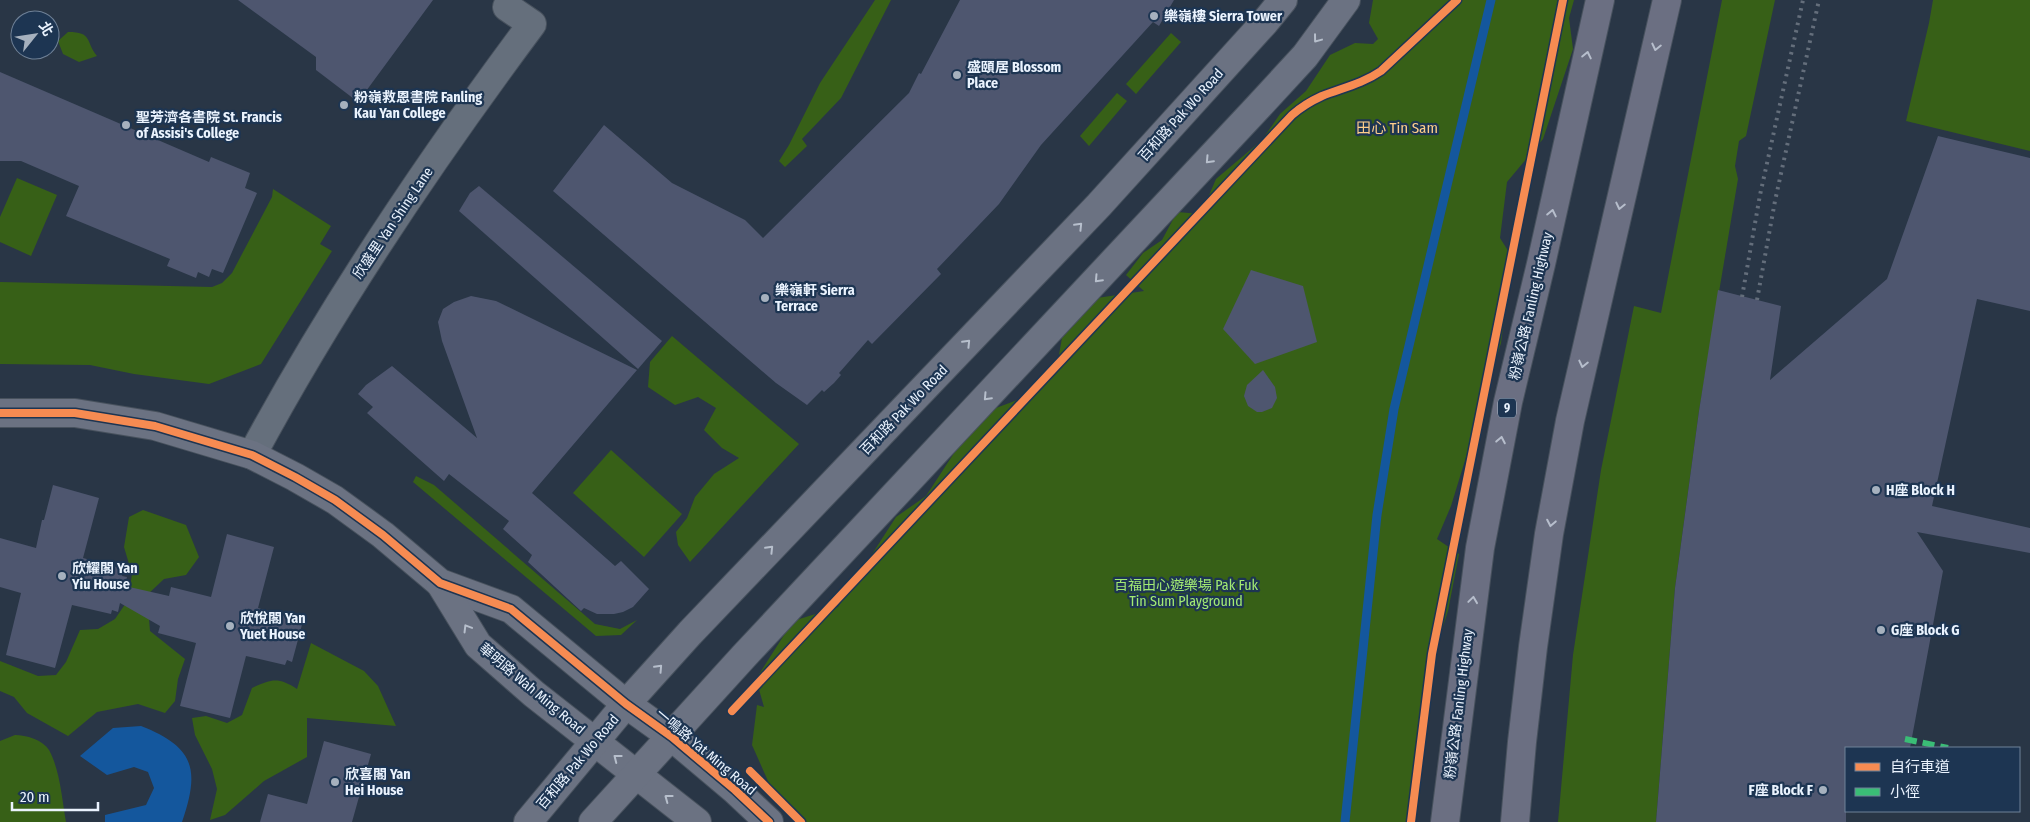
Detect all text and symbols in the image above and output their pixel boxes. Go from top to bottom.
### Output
place label: 樂嶺樓 Sierra Tower [1164,8,1283,25]
north arrow [10,10,60,60]
marker: 樂嶺樓 Sierra Tower [1148,10,1160,22]
text: 北 [35,18,57,39]
one-way arrow [1314,33,1323,43]
one-way arrow [1651,43,1662,52]
one-way arrow [1582,50,1592,59]
place label: 盛頤居 Blossom Place [967,59,1062,92]
street label: 百和路 Pak Wo Road [1135,65,1227,165]
marker: 盛頤居 Blossom Place [951,69,963,81]
place label: 粉嶺救恩書院 Fanling Kau Yan College [354,89,482,122]
marker: 粉嶺救恩書院 Fanling Kau Yan College [338,99,350,111]
place label: 聖芳濟各書院 St. Francis of Assisi's College [136,109,282,142]
marker: 聖芳濟各書院 St. Francis of Assisi's College [120,119,132,131]
district label: 田心 Tin Sam [1356,119,1438,137]
one-way arrow [1206,154,1215,163]
street label: 欣盛里 Yan Shing Lane [349,164,437,282]
one-way arrow [1615,201,1626,210]
one-way arrow [1547,209,1557,218]
one-way arrow [1073,222,1082,231]
street label: 粉嶺公路 Fanling Highway [1506,230,1556,382]
one-way arrow [1095,273,1104,282]
place label: 樂嶺軒 Sierra Terrace [775,282,855,315]
marker: 樂嶺軒 Sierra Terrace [759,292,771,304]
one-way arrow [961,340,970,349]
one-way arrow [1578,360,1589,369]
street label: 百和路 Pak Wo Road [857,361,951,459]
one-way arrow [984,392,993,401]
road number: 9 [1498,398,1516,418]
one-way arrow [1495,436,1506,444]
place label: H座 Block H [1886,482,1955,499]
marker: H座 Block H [1870,484,1882,496]
one-way arrow [1547,519,1557,528]
one-way arrow [764,546,773,555]
place label: 欣耀閣 Yan Yiu House [71,560,138,593]
marker: 欣耀閣 Yan Yiu House [56,570,68,582]
park label: 百福田心遊樂場 Pak Fuk Tin Sum Playground [1114,577,1258,610]
one-way arrow [1467,596,1478,604]
place label: 欣悅閣 Yan Yuet House [239,610,306,643]
marker: 欣悅閣 Yan Yuet House [224,620,236,632]
place label: G座 Block G [1891,622,1960,639]
marker: G座 Block G [1875,624,1887,636]
one-way arrow [464,625,474,634]
street label: 粉嶺公路 Fanling Highway [1441,627,1477,780]
street label: 華明路 Wah Ming Road [476,640,588,738]
one-way arrow [653,664,662,673]
street label: 一鳴路 Yat Ming Road [652,705,760,799]
street label: 百和路 Pak Wo Road [533,711,623,813]
legend [1845,747,2020,812]
one-way arrow [613,754,622,763]
text: 自行車道 [1890,758,1950,776]
place label: 欣喜閣 Yan Hei House [345,766,411,799]
marker: 欣喜閣 Yan Hei House [329,776,341,788]
scale bar [12,780,99,812]
place label: F座 Block F [1749,782,1814,799]
text: 小徑 [1890,783,1920,801]
marker: F座 Block F [1817,784,1829,796]
text: 20 m [20,788,50,806]
one-way arrow [664,795,674,804]

